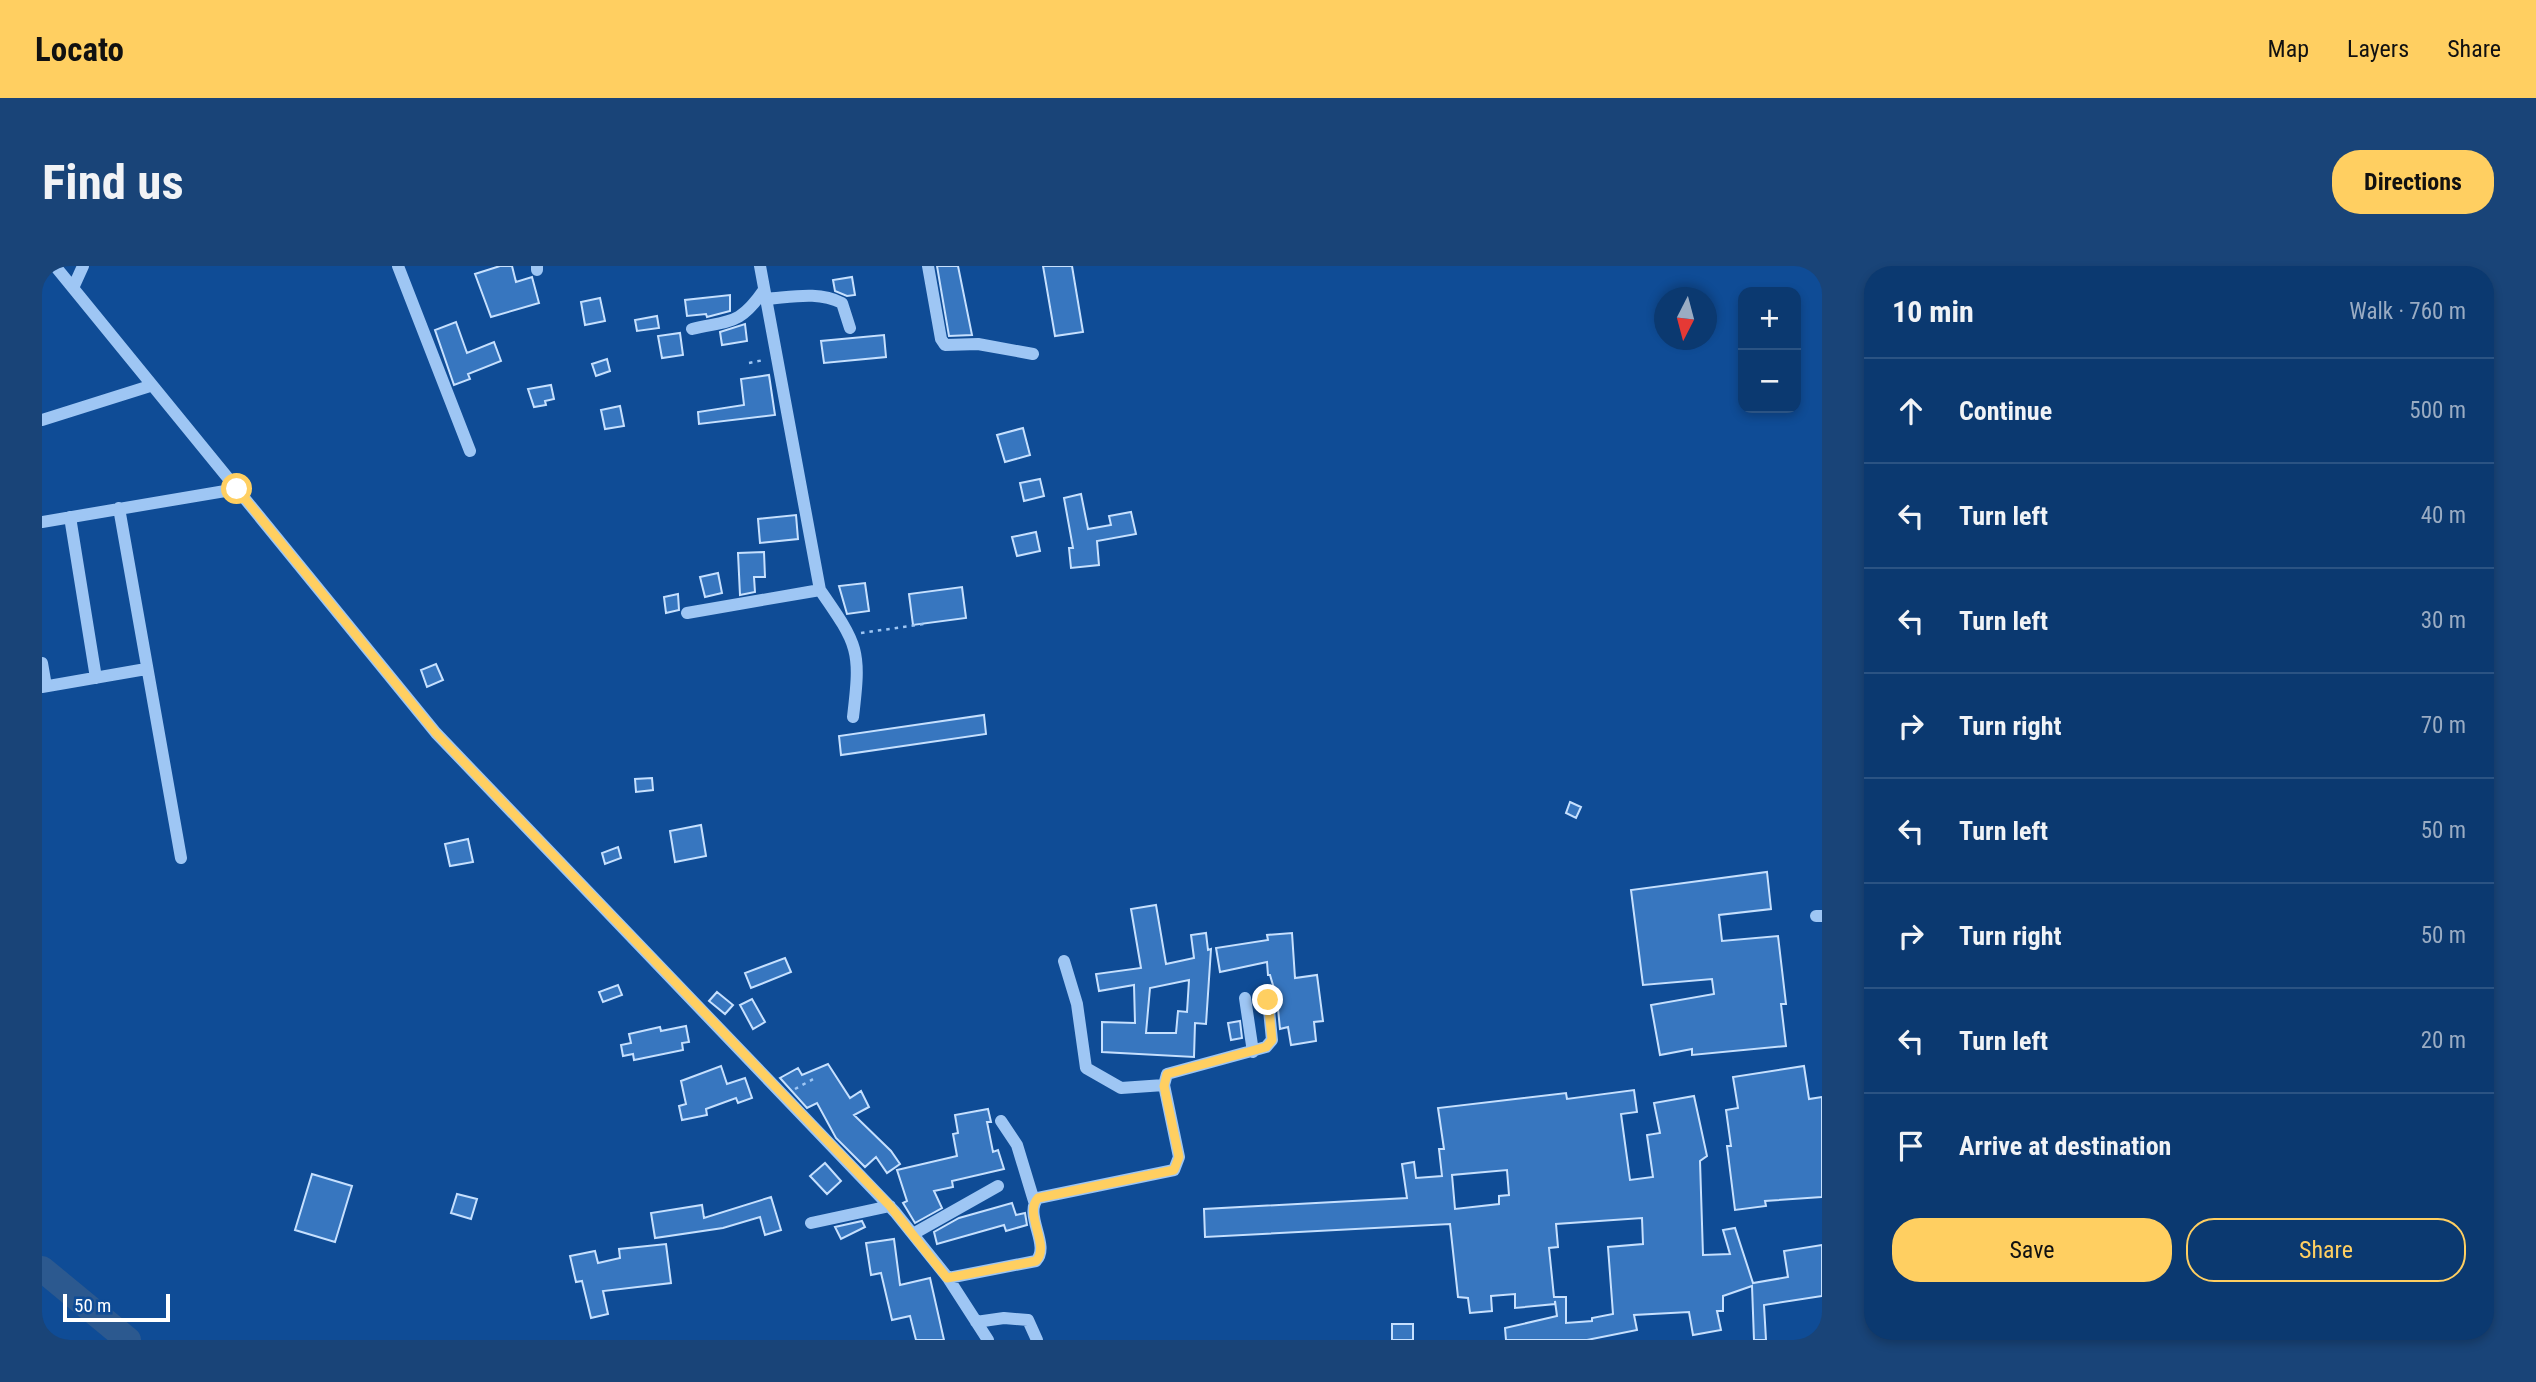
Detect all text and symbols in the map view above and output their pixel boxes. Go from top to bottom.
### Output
text: Locato [35,30,124,69]
text: Map [2268,35,2309,63]
text: Layers [2347,35,2409,63]
text: Share [2447,35,2501,63]
button: Directions [2332,150,2494,214]
text: Find us [42,154,184,211]
north arrow [1654,287,1717,350]
map controls [1738,287,1801,413]
button: + [1738,287,1801,350]
text: 10 min [1892,294,1974,329]
text: Walk · 760 m [2349,298,2466,325]
button: − [1738,350,1801,413]
icon: ahead [1892,392,1930,430]
text: Continue [1959,396,2052,426]
text: 500 m [2409,397,2466,424]
route start [221,473,252,504]
icon: left [1892,497,1930,535]
text: Turn left [1959,501,2048,531]
text: 40 m [2421,502,2466,529]
icon: left [1892,602,1930,640]
text: Turn left [1959,606,2048,636]
text: 30 m [2421,607,2466,634]
icon: right [1892,707,1930,745]
text: Turn right [1959,711,2061,741]
text: 70 m [2421,712,2466,739]
icon: left [1892,812,1930,850]
text: Turn left [1959,816,2048,846]
text: 50 m [2421,817,2466,844]
icon: right [1892,917,1930,955]
text: Turn right [1959,921,2061,951]
text: 50 m [2421,922,2466,949]
route end [1252,984,1283,1015]
icon: left [1892,1022,1930,1060]
text: Turn left [1959,1026,2048,1056]
text: 20 m [2421,1027,2466,1054]
icon: arrive [1892,1127,1930,1165]
text: Arrive at destination [1959,1131,2171,1161]
button: Save [1892,1218,2172,1282]
button: Share [2186,1218,2466,1282]
scale bar [63,1291,170,1323]
text: 50 m [74,1294,111,1317]

